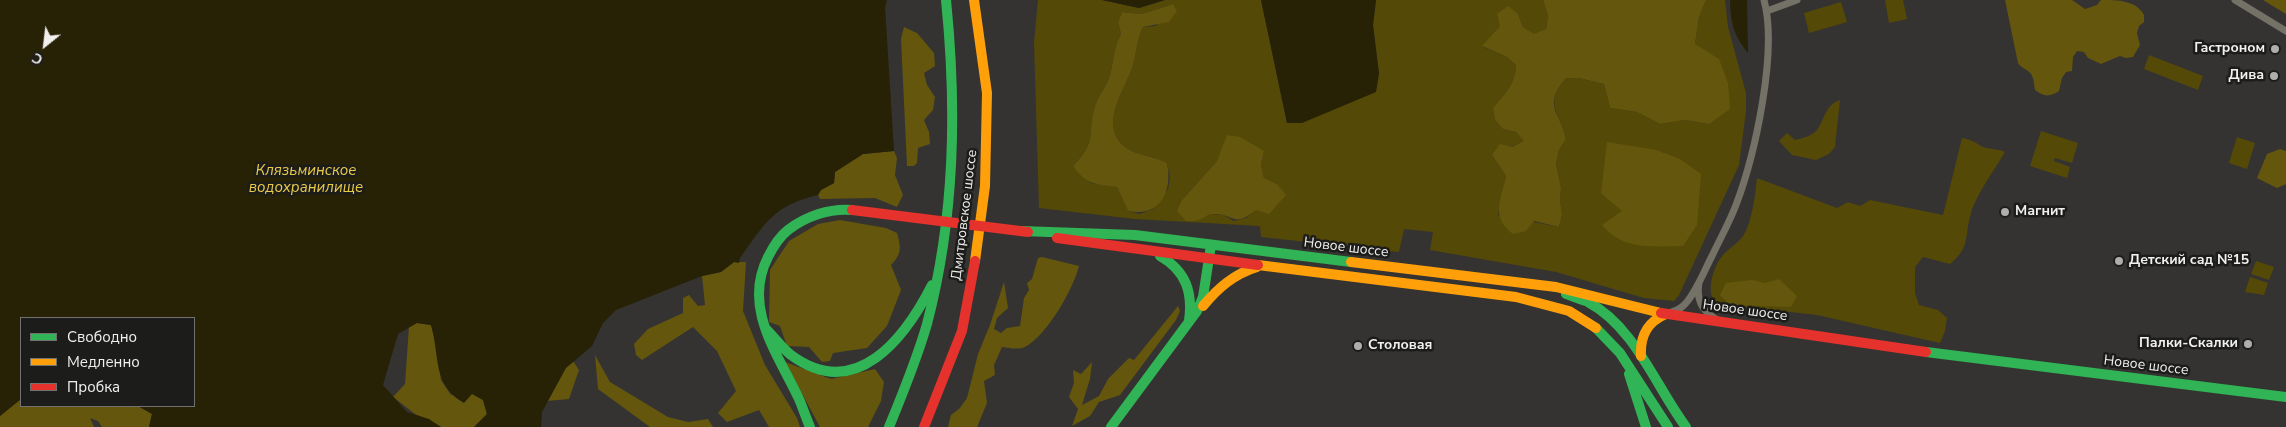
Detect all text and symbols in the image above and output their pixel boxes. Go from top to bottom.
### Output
north arrow [20,20,70,70]
place label: Гастроном [2194,41,2265,57]
marker: Гастроном [2269,43,2281,55]
text: С [29,48,46,69]
place label: Дива [2229,68,2264,84]
marker: Дива [2268,70,2280,82]
street label: Дмитровское шоссе [949,149,981,281]
water label: Клязьминское водохранилище [249,162,363,197]
place label: Магнит [2015,204,2065,220]
marker: Магнит [1999,206,2011,218]
street label: Новое шоссе [1303,234,1389,262]
place label: Детский сад №15 [2129,253,2249,269]
marker: Детский сад №15 [2113,255,2125,267]
street label: Новое шоссе [1702,297,1788,325]
legend [20,317,195,407]
text: Свободно [67,327,137,347]
place label: Палки-Скалки [2139,336,2238,352]
place label: Столовая [1368,338,1432,354]
marker: Палки-Скалки [2242,338,2254,350]
marker: Столовая [1352,340,1364,352]
text: Медленно [67,352,140,372]
street label: Новое шоссе [2103,352,2189,380]
text: Пробка [67,377,120,397]

